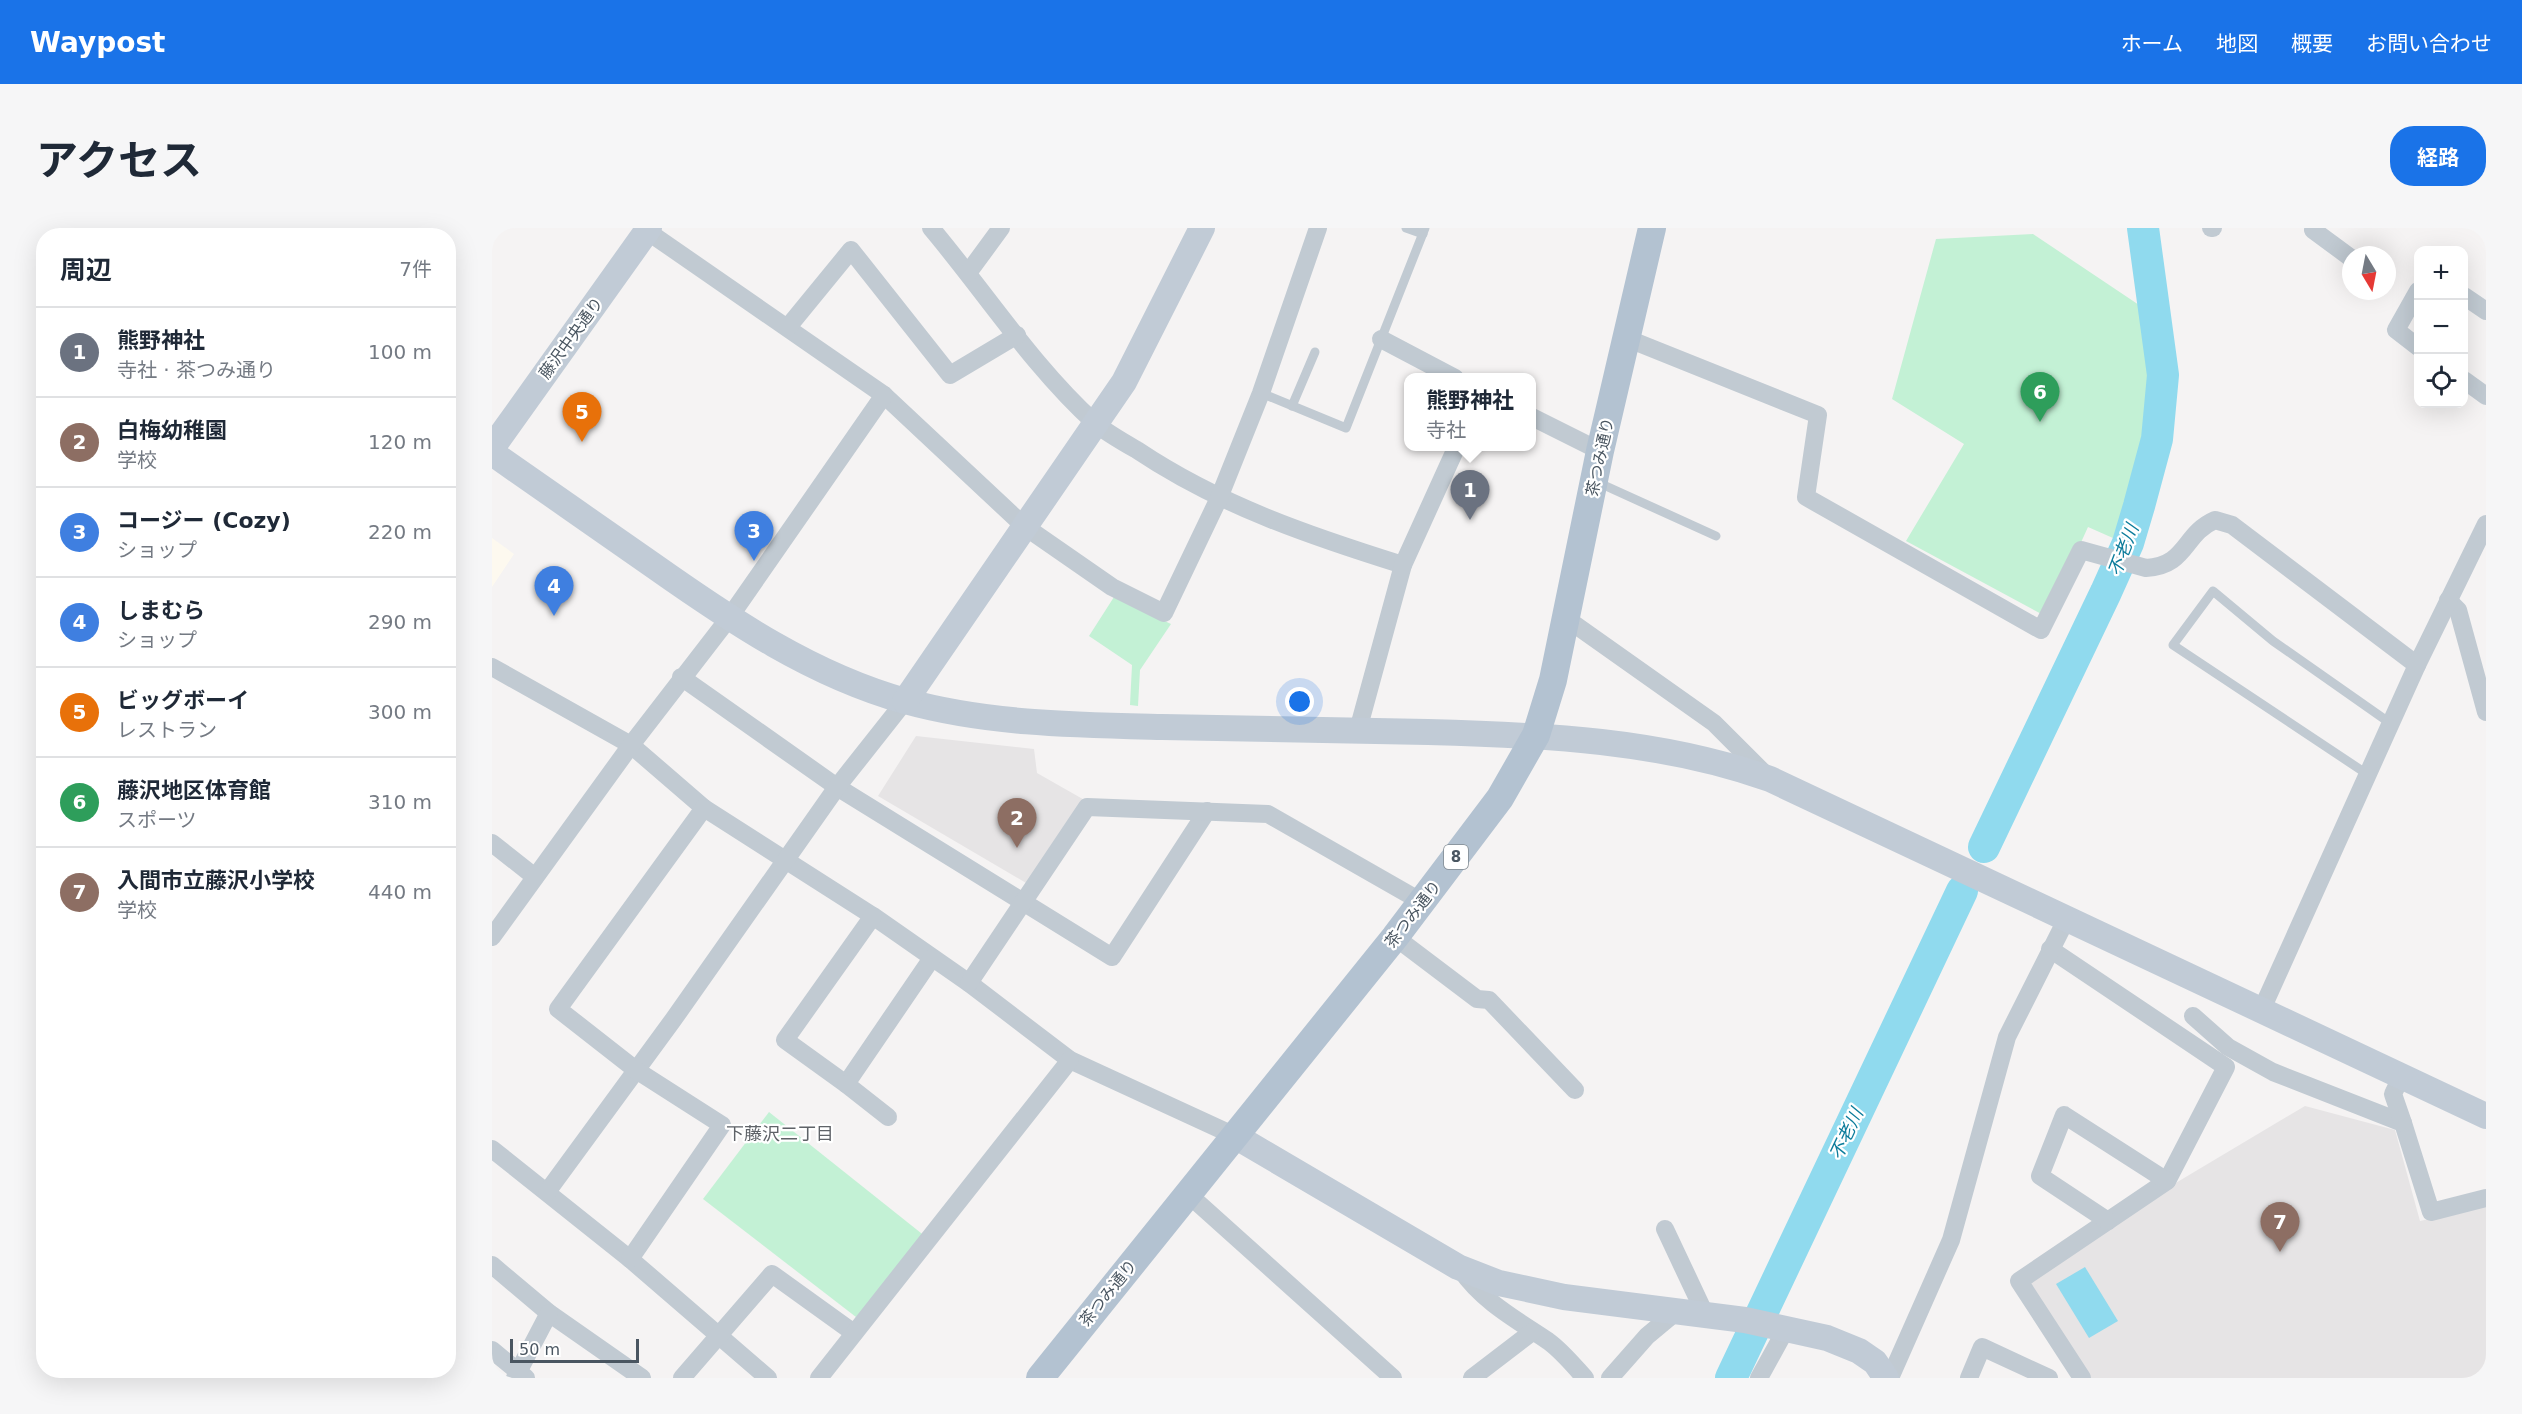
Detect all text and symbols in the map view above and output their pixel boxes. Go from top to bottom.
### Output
text: Waypost [30,26,166,59]
text: ホーム [2121,32,2183,56]
text: 地図 [2216,32,2258,56]
text: 概要 [2291,32,2333,56]
text: お問い合わせ [2366,32,2492,56]
button: 経路 [2390,126,2486,186]
text: アクセス [36,136,202,185]
north arrow [2342,246,2396,300]
map controls [2414,246,2468,408]
button: + [2414,246,2468,300]
text: 周辺 [60,255,112,285]
text: 7件 [399,257,432,281]
street label: 藤沢中央通り [535,294,607,382]
button: − [2414,300,2468,354]
text: 熊野神社 [117,328,205,353]
text: 1 [73,340,86,364]
text: 100 m [368,340,432,364]
button: locate [2414,354,2468,408]
text: 寺社 · 茶つみ通り [117,358,276,382]
pin: 6 [2020,372,2060,422]
popup [1404,373,1536,451]
text: 熊野神社 [1426,388,1514,413]
pin: 5 [562,392,602,442]
street label: 茶つみ通り [1582,416,1618,498]
text: 白梅幼稚園 [117,418,227,443]
text: 寺社 [1426,418,1466,442]
text: 2 [73,430,86,454]
text: 120 m [368,430,432,454]
text: 学校 [117,448,157,472]
pin: 1 [1450,470,1490,520]
text: コージー (Cozy) [117,508,291,533]
pin: 3 [734,512,774,561]
water label: 不老川 [2104,519,2143,579]
text: 3 [73,520,86,544]
text: 220 m [368,520,432,544]
text: ショップ [117,538,197,562]
pin: 4 [534,566,574,616]
text: しまむら [117,598,205,623]
text: 4 [73,610,86,634]
text: 290 m [368,610,432,634]
text: ショップ [117,628,197,652]
your location [1285,687,1314,716]
text: ビッグボーイ [117,688,249,713]
text: 5 [73,700,86,724]
text: 300 m [368,700,432,724]
text: レストラン [117,718,217,742]
text: 藤沢地区体育館 [117,778,271,803]
text: 6 [73,790,86,814]
text: 310 m [368,790,432,814]
pin: 2 [998,798,1036,848]
text: スポーツ [117,808,197,832]
road number: 8 [1444,845,1468,869]
text: 入間市立藤沢小学校 [117,868,315,893]
street label: 茶つみ通り [1381,877,1445,951]
text: 7 [73,880,86,904]
text: 440 m [368,880,432,904]
text: 学校 [117,898,157,922]
water label: 不老川 [1825,1103,1868,1163]
district label: 下藤沢二丁目 [726,1123,834,1144]
pin: 7 [2260,1202,2300,1252]
street label: 茶つみ通り [1075,1256,1141,1330]
scale bar [510,1336,639,1364]
text: 50 m [519,1340,560,1359]

